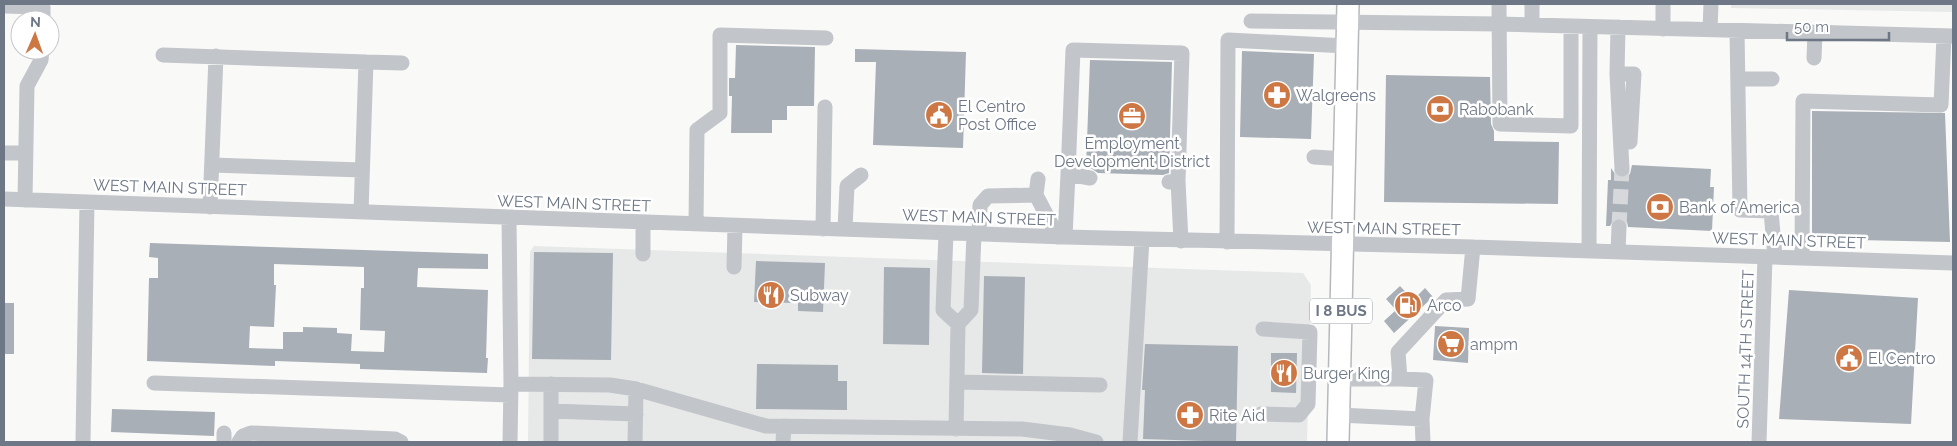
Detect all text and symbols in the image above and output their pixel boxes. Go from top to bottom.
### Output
north arrow [10,10,60,60]
scale bar [1787,10,1890,42]
text: N [30,14,41,30]
text: 50 m [1794,18,1829,36]
pharmacy icon: Walgreens [1262,80,1292,110]
place label: Walgreens [1296,86,1376,105]
bank icon: Rabobank [1425,94,1455,124]
place label: El Centro Post Office [958,97,1036,134]
public building icon: El Centro Post Office [924,100,954,130]
place label: Rabobank [1459,100,1534,119]
office icon: Employment Development District [1117,101,1147,131]
place label: Employment Development District [1054,134,1211,171]
street label: WEST MAIN STREET [93,175,247,200]
street label: WEST MAIN STREET [497,191,651,216]
bank icon: Bank of America [1645,192,1675,222]
place label: Bank of America [1679,198,1800,217]
street label: WEST MAIN STREET [902,205,1056,230]
street label: WEST MAIN STREET [1307,218,1461,239]
street label: WEST MAIN STREET [1712,228,1866,253]
street label: SOUTH 14TH STREET [1733,269,1758,429]
restaurant icon: Subway [756,280,786,310]
place label: Subway [790,286,849,305]
fuel station icon: Arco [1393,290,1423,320]
place label: Arco [1427,296,1461,315]
road number: I 8 BUS [1310,298,1372,324]
supermarket icon: ampm [1436,329,1466,359]
place label: ampm [1470,335,1518,354]
public building icon: El Centro [1834,343,1864,373]
place label: El Centro [1868,349,1936,368]
restaurant icon: Burger King [1269,358,1299,388]
place label: Burger King [1303,364,1390,383]
pharmacy icon: Rite Aid [1175,400,1205,430]
place label: Rite Aid [1209,406,1265,425]

